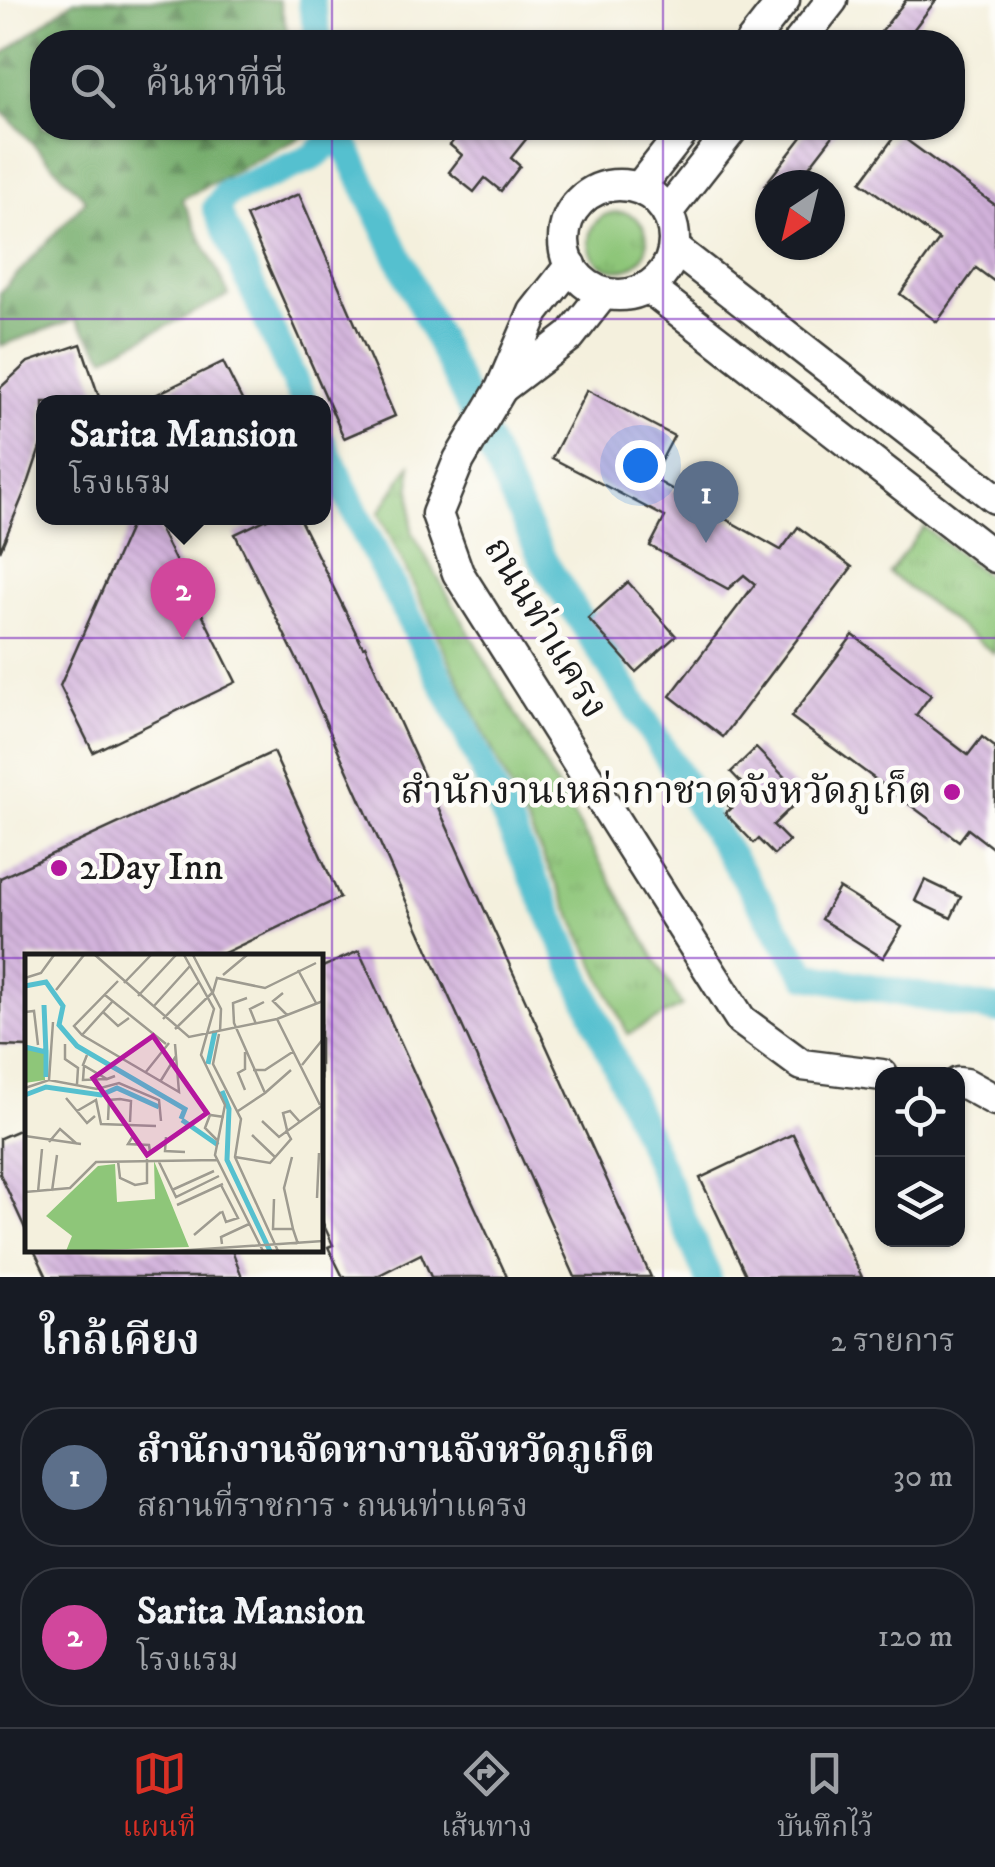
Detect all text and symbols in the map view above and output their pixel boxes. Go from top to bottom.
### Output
search box [30,30,965,140]
icon: search [65,58,120,113]
text: ค้นหาที่นี่ [145,60,286,108]
north arrow [755,170,845,260]
popup [36,395,331,525]
text: Sarita Mansion [70,411,297,459]
your location [615,440,666,491]
pin: 1 [674,460,738,543]
text: โรงแรม [70,464,171,504]
street label: ถนนท่าแครง [472,528,618,728]
pin: 2 [150,558,216,640]
place label: สำนักงานเหล่ากาชาดจังหวัดภูเก็ต [400,768,932,816]
marker: สำนักงานเหล่ากาชาดจังหวัดภูเก็ต [941,781,963,803]
place label: 2Day Inn [79,844,224,892]
marker: 2Day Inn [48,857,70,879]
inset map [25,954,322,1252]
map controls [875,1067,965,1247]
button: locate [875,1067,965,1157]
button: layers [875,1157,965,1247]
text: ใกล้เคียง [40,1316,200,1368]
text: 2 รายการ [831,1322,955,1362]
text: สำนักงานจัดหางานจังหวัดภูเก็ต [137,1427,655,1475]
text: 1 [69,1457,80,1497]
text: 30 m [893,1457,953,1497]
text: สถานที่ราชการ · ถนนท่าแครง [137,1487,528,1527]
text: Sarita Mansion [137,1588,365,1636]
text: 2 [67,1617,82,1657]
text: 120 m [877,1617,953,1657]
text: โรงแรม [137,1641,239,1681]
tab: แผนที่ [123,1746,196,1851]
tab: เส้นทาง [441,1746,532,1851]
tab: บันทึกไว้ [777,1746,872,1851]

